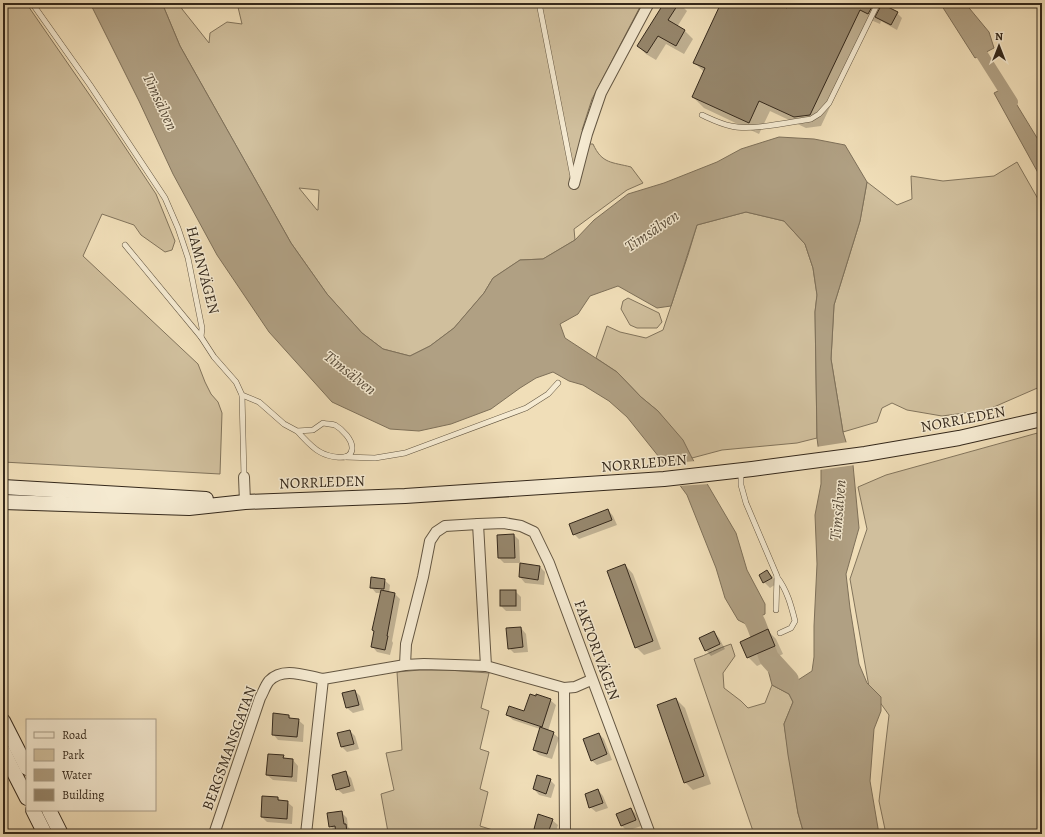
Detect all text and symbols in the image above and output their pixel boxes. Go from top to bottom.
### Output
north arrow [979,26,1019,66]
text: N [995,29,1003,44]
water label: Timsälven [137,70,183,134]
water label: Timsälven [621,205,683,257]
street label: HAMNVÄGEN [182,224,224,316]
water label: Timsälven [319,346,381,400]
street label: NORRLEDEN [919,401,1007,437]
street label: NORRLEDEN [600,449,688,477]
street label: NORRLEDEN [279,471,365,493]
water label: Timsälven [824,479,852,541]
street label: FAKTORIVÄGEN [570,597,624,703]
street label: BERGSMANSGATAN [197,683,261,813]
legend [26,719,156,811]
text: Road [62,727,88,743]
text: Park [62,747,85,763]
text: Water [61,767,92,783]
text: Building [62,787,104,803]

